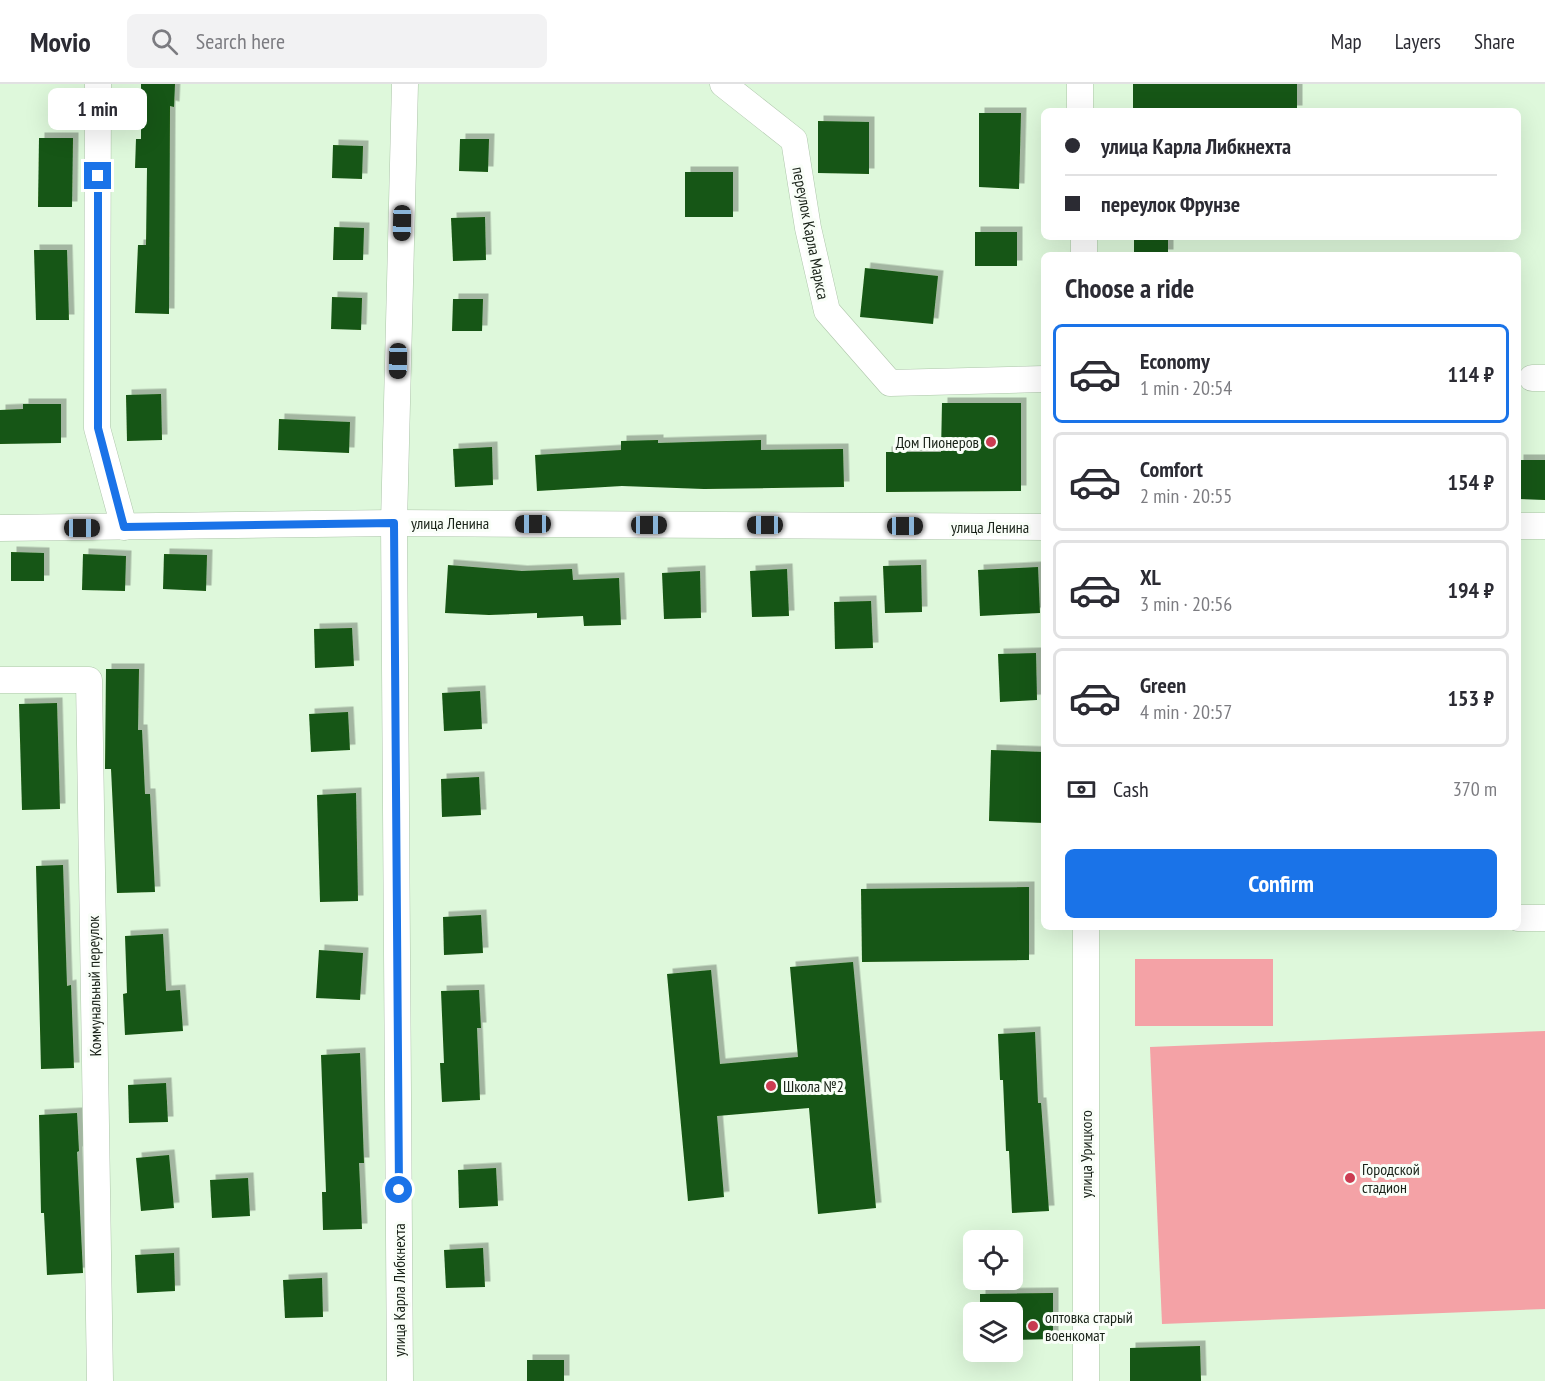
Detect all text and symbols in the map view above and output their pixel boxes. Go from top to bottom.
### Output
search box [127,14,547,68]
text: Movio [30,23,91,60]
icon: search [148,25,181,58]
text: Search here [196,27,285,55]
text: Map [1331,28,1362,55]
text: Layers [1395,28,1441,55]
text: Share [1474,28,1515,55]
callout: 1 min [48,89,148,131]
text: 1 min [77,96,118,122]
text: улица Карла Либкнехта [1101,132,1291,160]
route end [84,162,111,189]
street label: переулок Карла Маркса [788,165,834,301]
text: переулок Фрунзе [1101,190,1240,218]
car [393,205,411,241]
text: Choose a ride [1065,271,1194,305]
car [389,343,407,379]
icon: car [1068,347,1122,401]
text: Economy [1140,347,1210,375]
text: 114 ₽ [1447,360,1494,388]
text: 1 min · 20:54 [1140,375,1232,401]
place label: Дом Пионеров [896,432,979,452]
marker: Дом Пионеров [984,435,998,449]
icon: car [1068,455,1122,509]
text: Comfort [1140,455,1203,483]
text: 154 ₽ [1447,468,1494,496]
text: 2 min · 20:55 [1140,483,1232,509]
street label: улица Ленина [411,513,489,533]
car [515,515,551,533]
car [631,516,667,534]
car [747,516,783,534]
car [887,517,923,535]
street label: улица Ленина [951,517,1029,537]
car [64,519,100,537]
icon: car [1068,563,1122,617]
text: XL [1140,563,1161,591]
text: 194 ₽ [1447,576,1494,604]
text: 3 min · 20:56 [1140,591,1232,617]
icon: car [1068,671,1122,725]
text: Green [1140,671,1186,699]
text: 153 ₽ [1447,684,1494,712]
text: 4 min · 20:57 [1140,699,1232,725]
icon: cash [1065,773,1098,806]
text: Cash [1113,775,1149,803]
text: 370 m [1453,776,1497,802]
button: Confirm [1065,849,1497,918]
street label: Коммунальный переулок [83,915,105,1057]
place label: Школа №2 [783,1076,844,1096]
marker: Школа №2 [764,1079,778,1093]
street label: улица Урицкого [1076,1110,1096,1198]
place label: Городской стадион [1362,1159,1420,1197]
marker: Городской стадион [1343,1171,1357,1185]
route start [385,1176,412,1203]
street label: улица Карла Либкнехта [389,1223,409,1357]
map controls [963,1230,1023,1362]
button: locate [963,1230,1023,1290]
button: layers [963,1302,1023,1362]
place label: оптовка старый военкомат [1045,1307,1133,1345]
marker: оптовка старый военкомат [1026,1319,1040,1333]

